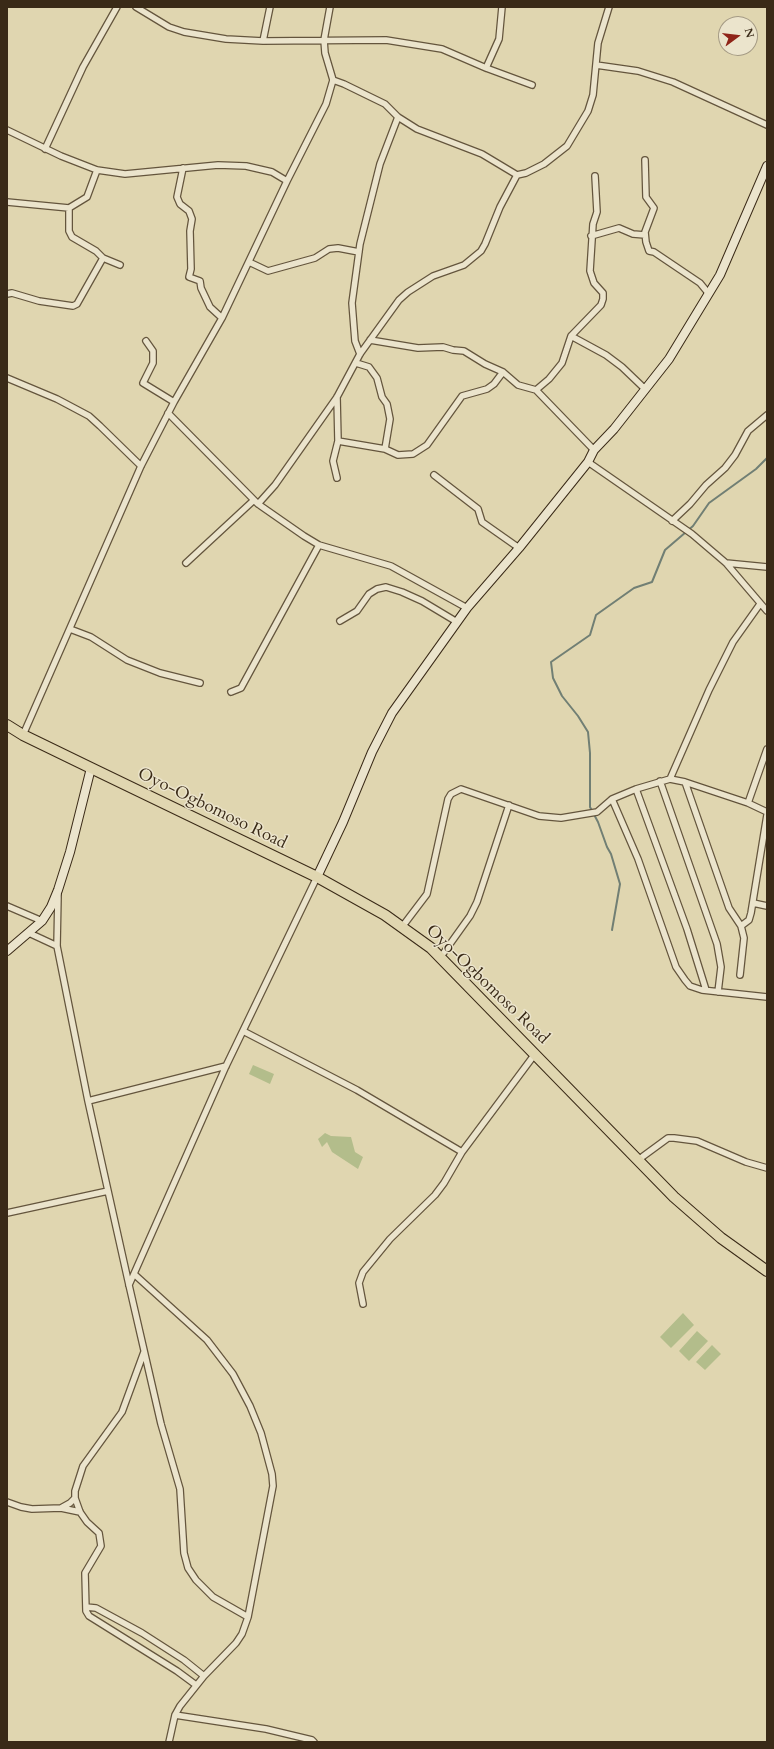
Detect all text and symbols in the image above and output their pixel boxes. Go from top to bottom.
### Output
north arrow [718,16,758,56]
text: N [741,26,758,40]
street label: Oyo-Ogbomoso Road [134,764,290,854]
street label: Oyo-Ogbomoso Road [421,921,553,1049]

